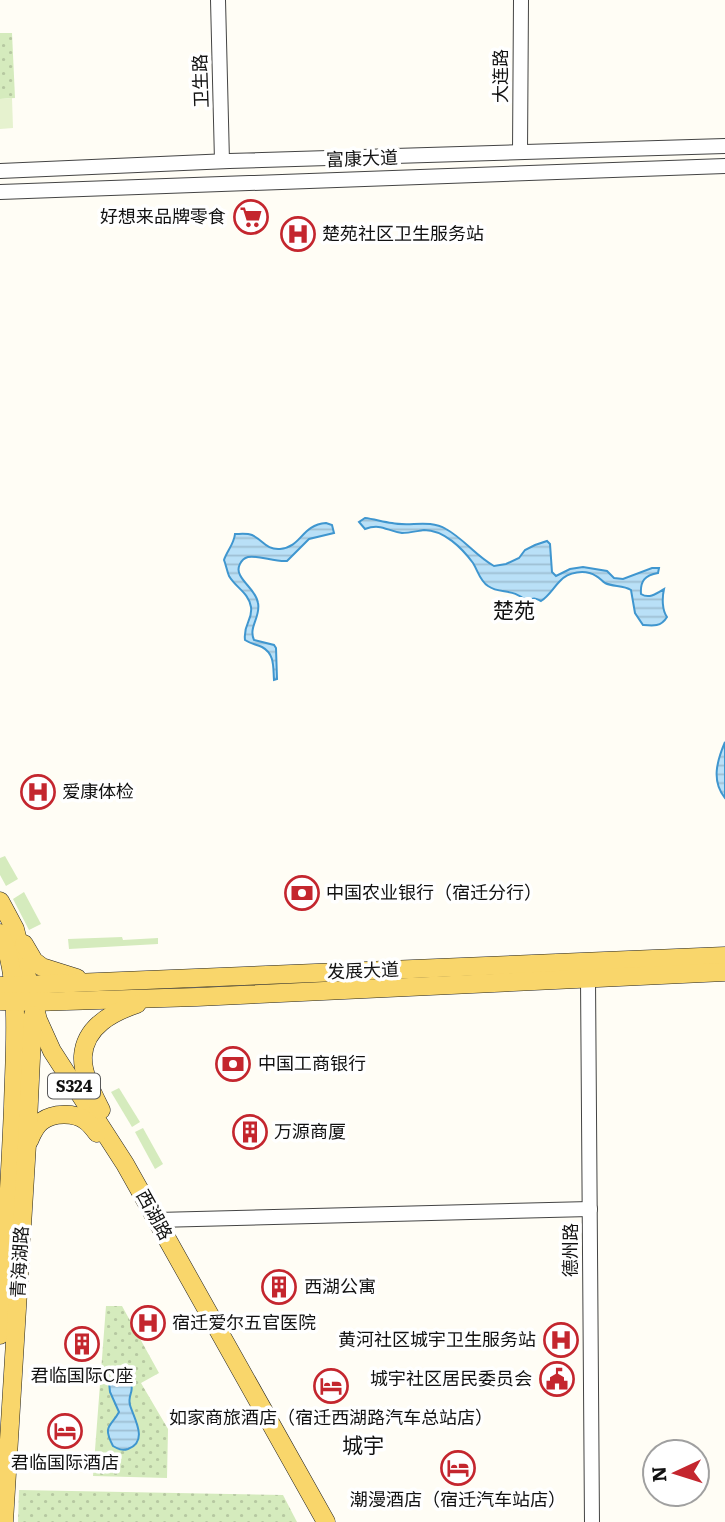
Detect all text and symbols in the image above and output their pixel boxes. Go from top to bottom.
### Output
street label: 大连路 [486,49,513,103]
street label: 卫生路 [185,54,214,109]
street label: 富康大道 [325,143,398,172]
supermarket icon: 好想来品牌零食 [232,198,270,236]
place label: 好想来品牌零食 [100,202,226,229]
hospital icon: 楚苑社区卫生服务站 [279,215,317,253]
place label: 楚苑社区卫生服务站 [322,219,484,246]
district label: 楚苑 [493,593,535,624]
hospital icon: 爱康体检 [19,773,57,811]
place label: 爱康体检 [62,777,134,804]
bank icon: 中国农业银行（宿迁分行） [283,874,321,912]
place label: 中国农业银行（宿迁分行） [326,878,542,905]
street label: 发展大道 [326,955,399,984]
bank icon: 中国工商银行 [214,1045,252,1083]
place label: 中国工商银行 [258,1049,366,1076]
road number: S324 [48,1074,100,1098]
building icon: 万源商厦 [231,1113,269,1151]
place label: 万源商厦 [274,1117,346,1144]
street label: 西湖路 [130,1184,180,1244]
street label: 德州路 [556,1223,583,1277]
street label: 青海湖路 [3,1225,34,1299]
building icon: 西湖公寓 [260,1268,298,1306]
place label: 西湖公寓 [304,1272,376,1299]
hospital icon: 宿迁爱尔五官医院 [129,1304,167,1342]
place label: 宿迁爱尔五官医院 [172,1308,316,1335]
hospital icon: 黄河社区城宇卫生服务站 [542,1321,580,1359]
building icon: 君临国际C座 [63,1325,101,1363]
place label: 黄河社区城宇卫生服务站 [338,1325,536,1352]
public building icon: 城宇社区居民委员会 [538,1360,576,1398]
place label: 君临国际C座 [31,1361,133,1388]
place label: 城宇社区居民委员会 [370,1364,532,1391]
hotel icon: 如家商旅酒店（宿迁西湖路汽车总站店） [312,1367,350,1405]
place label: 如家商旅酒店（宿迁西湖路汽车总站店） [169,1403,493,1430]
hotel icon: 君临国际酒店 [46,1412,84,1450]
district label: 城宇 [342,1428,384,1459]
north arrow [641,1438,711,1508]
place label: 君临国际酒店 [11,1448,119,1475]
hotel icon: 潮漫酒店（宿迁汽车站店） [439,1449,477,1487]
text: N [644,1465,673,1483]
place label: 潮漫酒店（宿迁汽车站店） [350,1485,566,1512]

